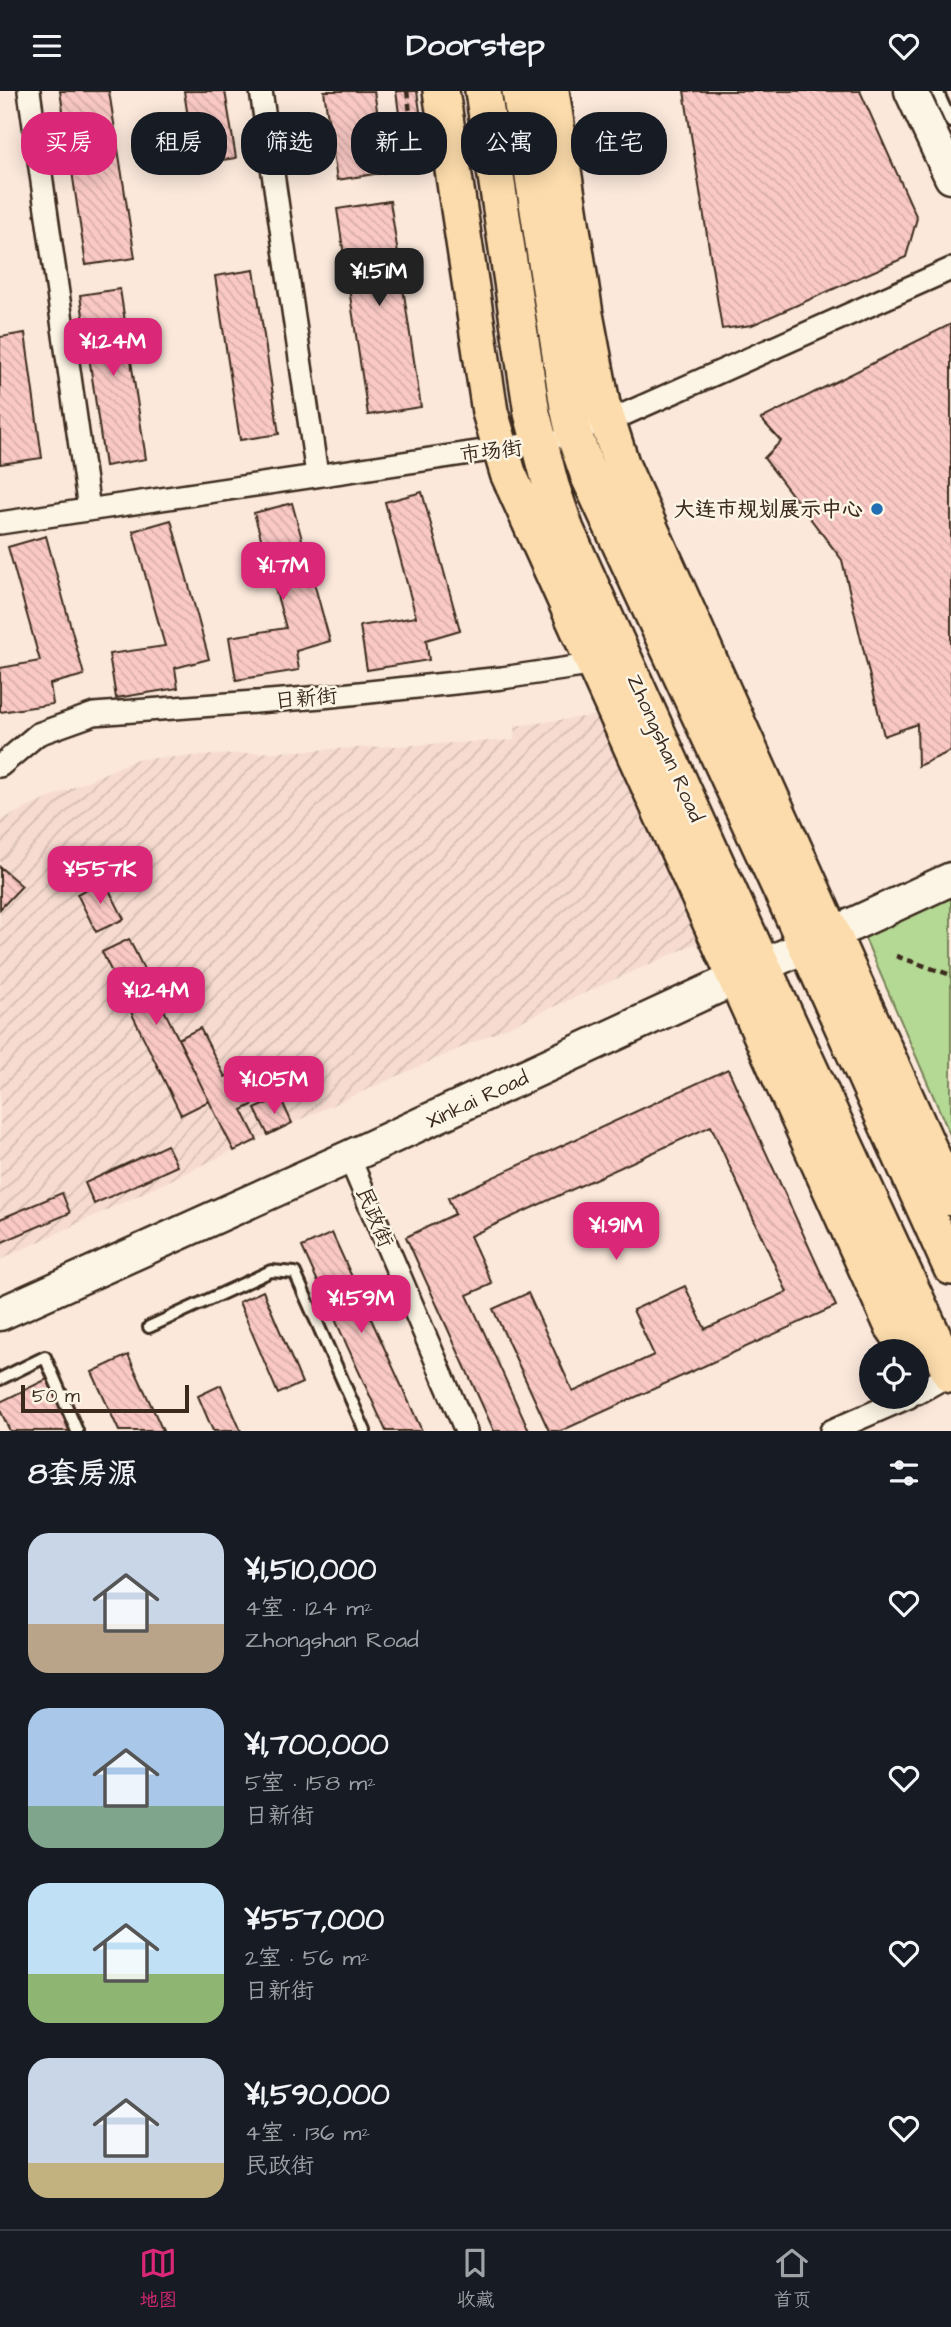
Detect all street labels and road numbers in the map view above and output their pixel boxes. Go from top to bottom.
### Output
street label: 市场街 [458,433,524,470]
street label: Zhongshan Road [618,670,711,828]
street label: 日新街 [273,681,339,716]
street label: Xinkai Road [421,1063,533,1136]
street label: 民政街 [349,1183,400,1252]

